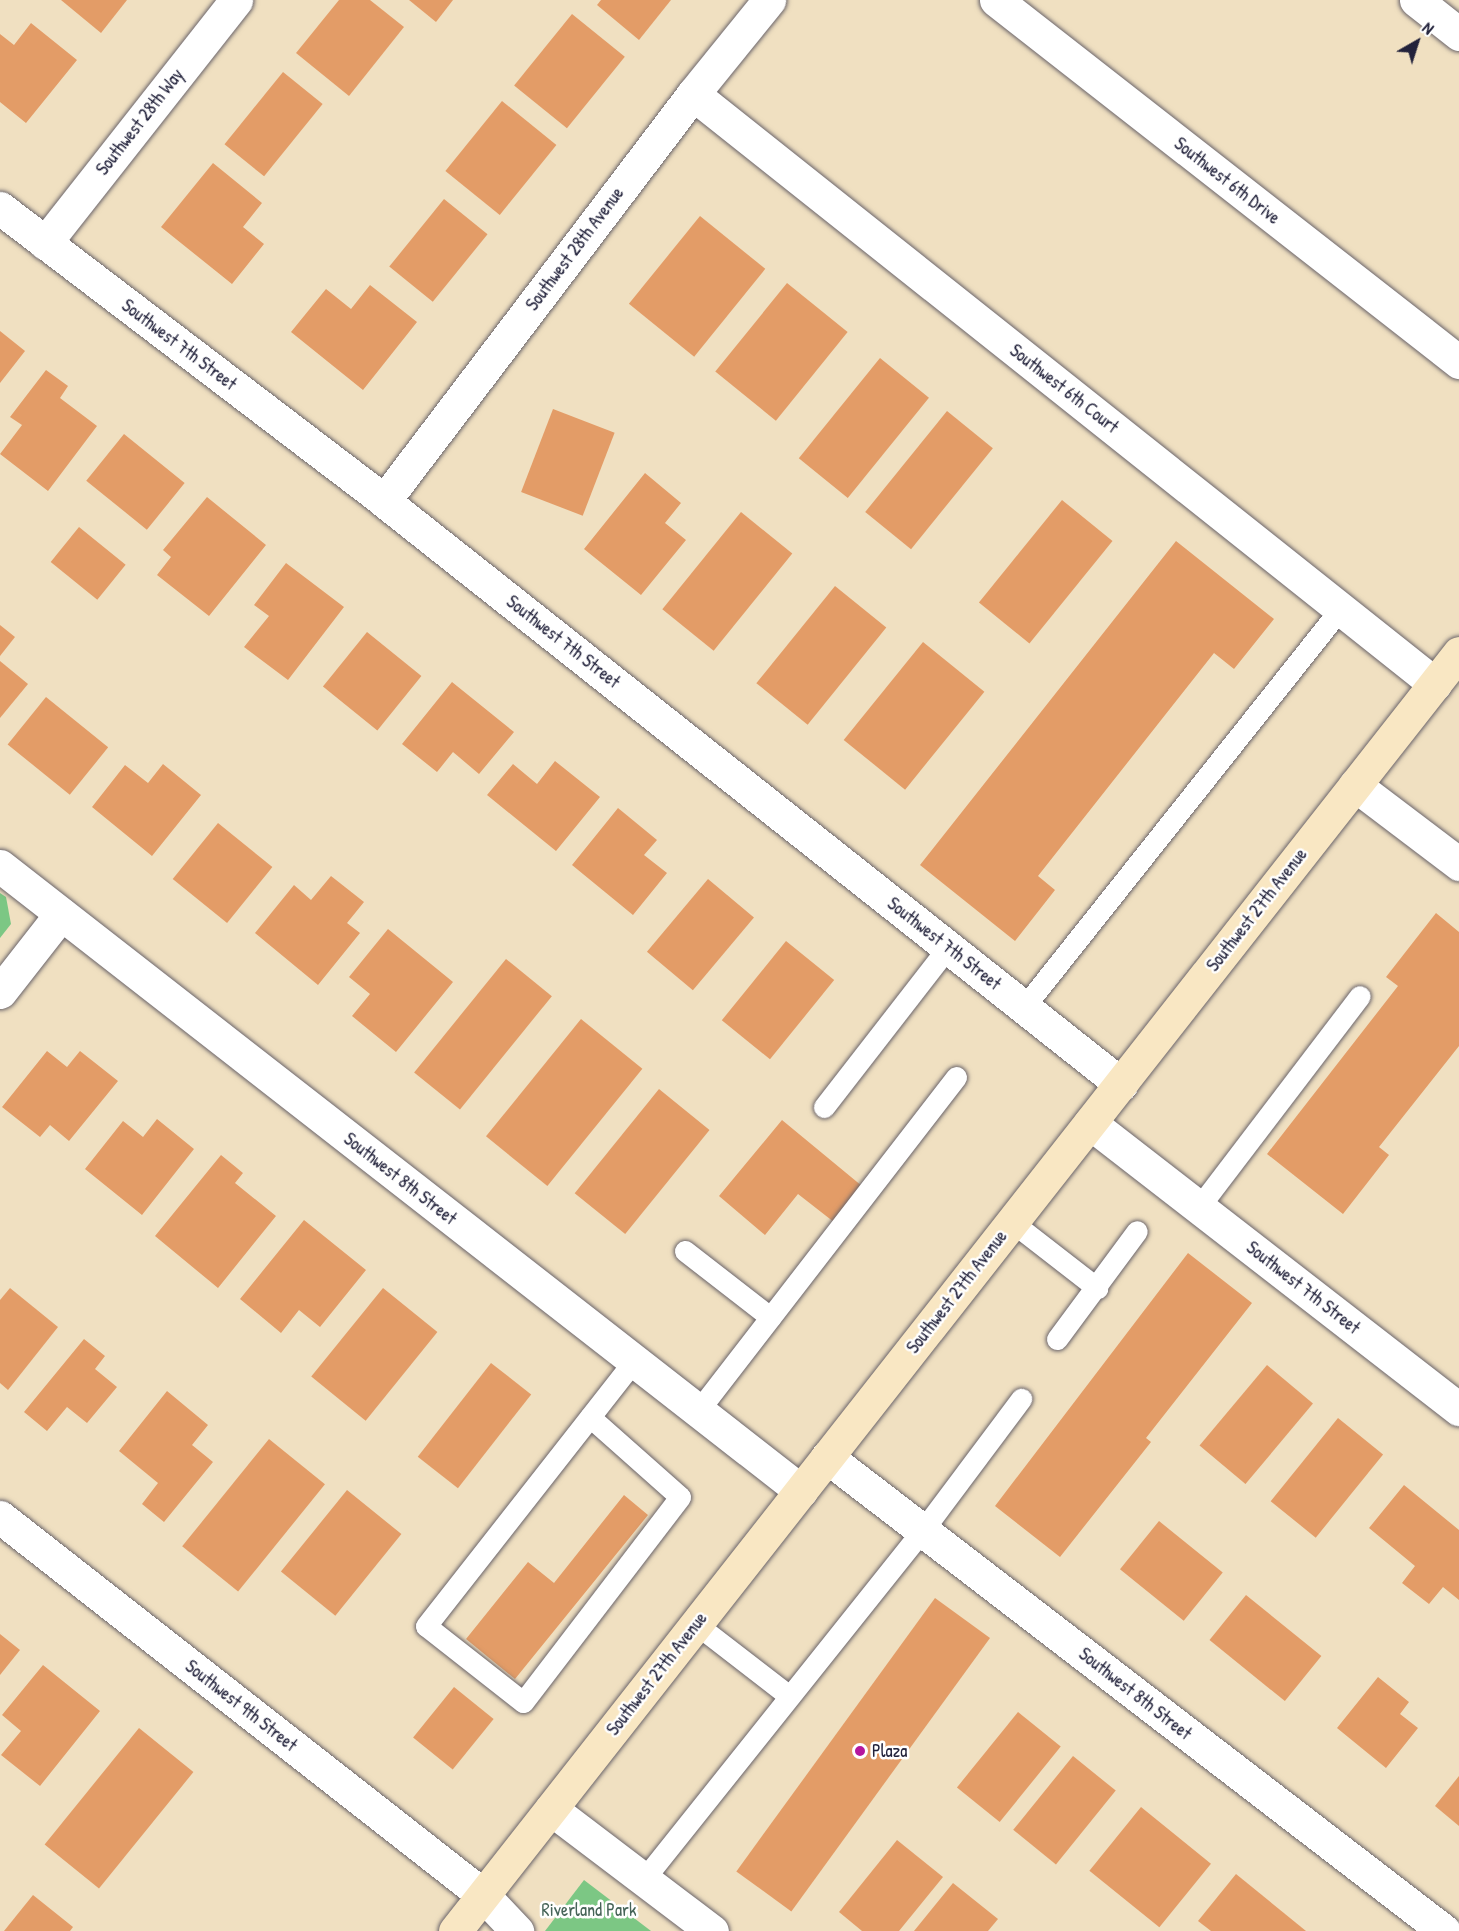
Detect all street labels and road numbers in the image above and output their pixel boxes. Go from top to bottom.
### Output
street label: Southwest 28th Way [92,64,188,180]
street label: Southwest 6th Drive [1170,133,1284,229]
street label: Southwest 28th Avenue [522,183,628,315]
street label: Southwest 7th Street [117,295,241,395]
street label: Southwest 6th Court [1005,340,1123,438]
street label: Southwest 7th Street [502,591,624,693]
street label: Southwest 27th Avenue [1202,844,1312,976]
street label: Southwest 7th Street [883,893,1005,995]
street label: Southwest 8th Street [339,1128,461,1230]
street label: Southwest 27th Avenue [902,1226,1012,1358]
street label: Southwest 7th Street [1242,1237,1364,1339]
street label: Southwest 27th Avenue [602,1608,712,1740]
street label: Southwest 8th Street [1074,1643,1196,1745]
street label: Southwest 9th Street [181,1656,301,1756]

